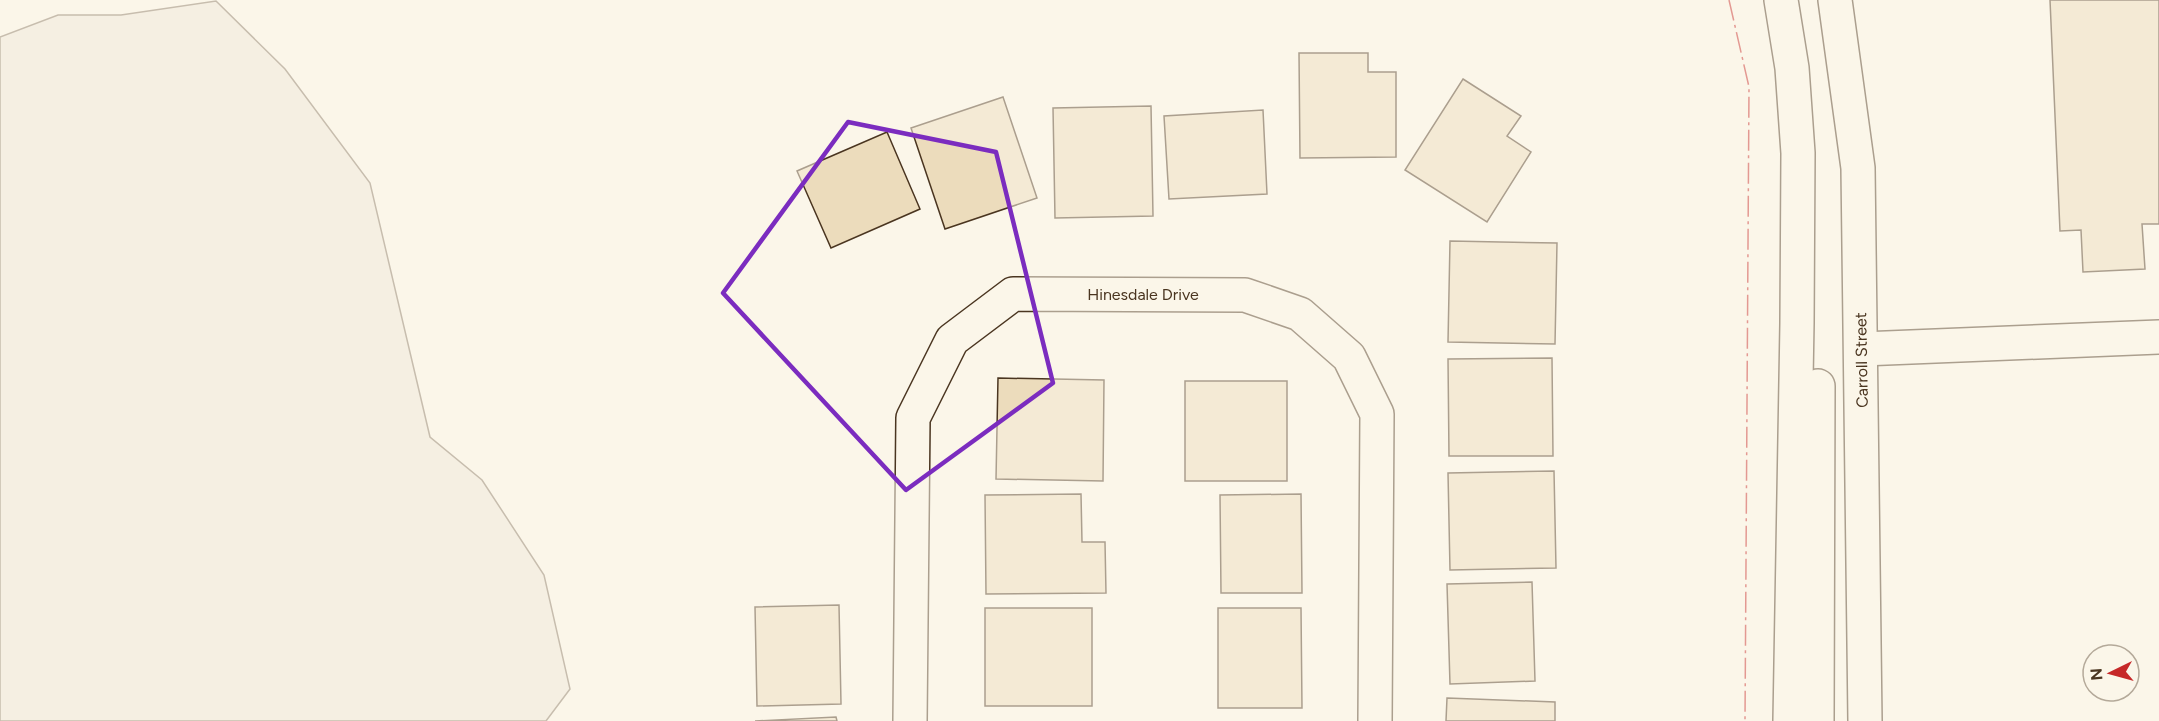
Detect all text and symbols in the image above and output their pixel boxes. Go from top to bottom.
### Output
street label: Hinesdale Drive [1087,285,1199,304]
street label: Carroll Street [1851,312,1872,408]
north arrow [2081,643,2141,703]
text: N [2087,667,2107,681]

